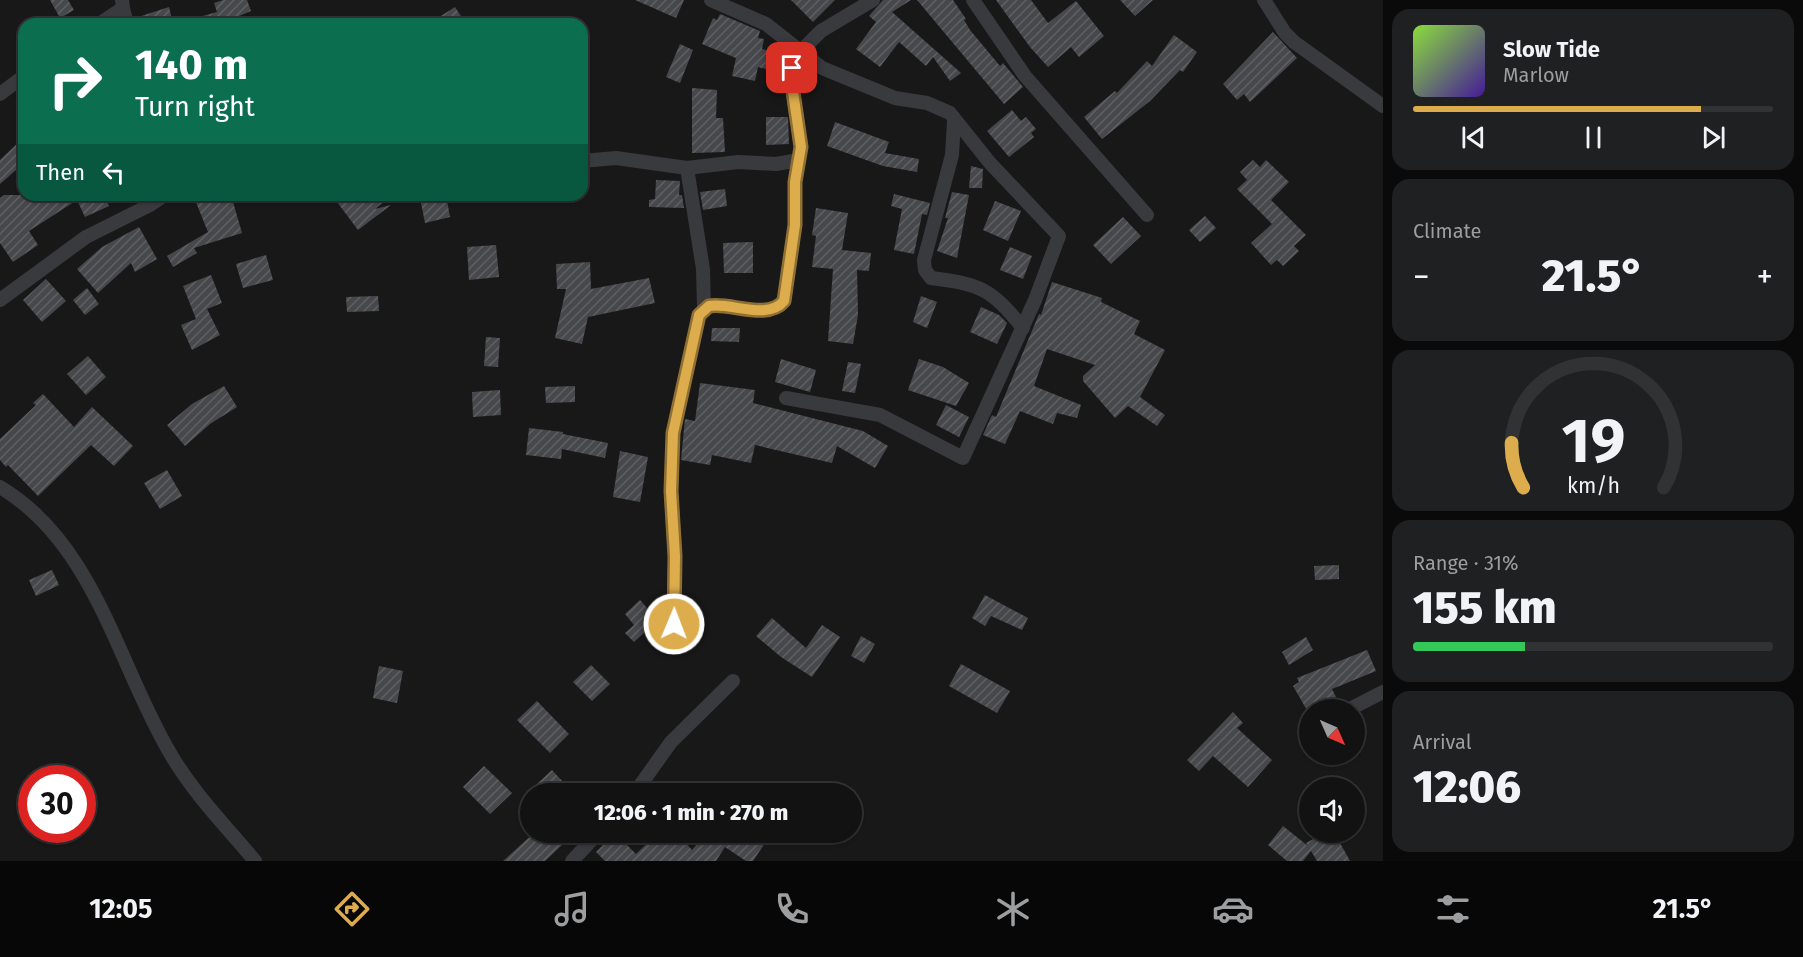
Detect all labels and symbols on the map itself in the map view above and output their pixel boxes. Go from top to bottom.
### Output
pin [766,42,817,93]
position arrow [642,592,706,656]
north arrow [1299,699,1365,765]
speed limit sign: 30 [18,765,96,843]

